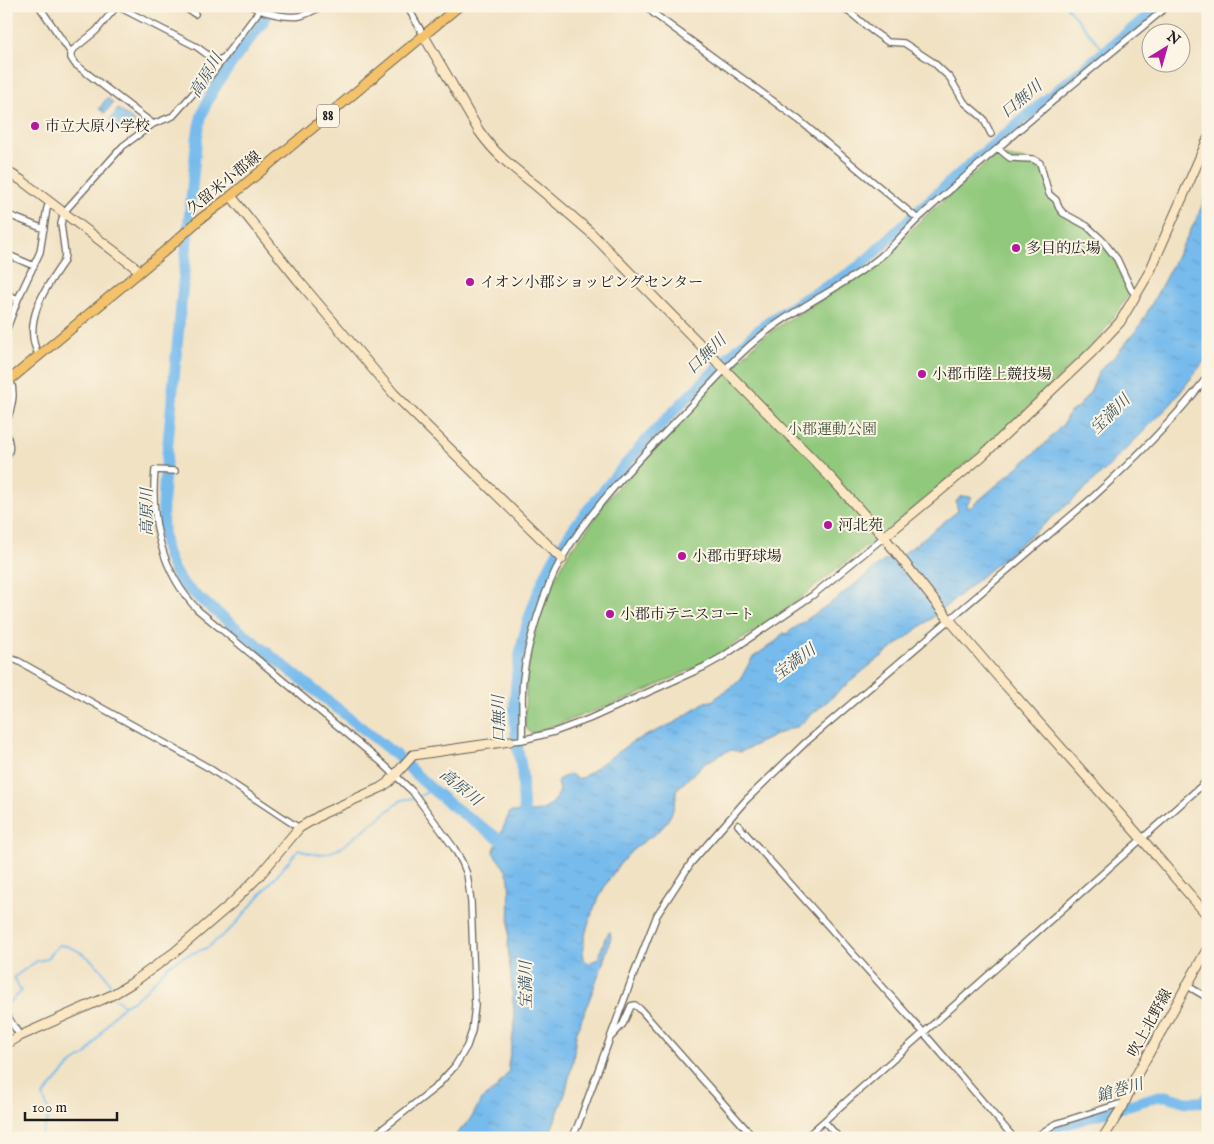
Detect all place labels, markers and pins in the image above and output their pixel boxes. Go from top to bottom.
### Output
place label: 市立大原小学校 [45,117,150,136]
marker: 市立大原小学校 [29,120,41,132]
place label: 多目的広場 [1026,239,1101,258]
marker: 多目的広場 [1010,242,1022,254]
place label: イオン小郡ショッピングセンター [480,273,703,292]
marker: イオン小郡ショッピングセンター [464,276,476,288]
place label: 小郡市陸上競技場 [932,365,1052,384]
marker: 小郡市陸上競技場 [916,368,928,380]
place label: 河北苑 [838,516,883,535]
marker: 河北苑 [822,519,834,531]
place label: 小郡市野球場 [692,547,782,566]
marker: 小郡市野球場 [676,550,688,562]
place label: 小郡市テニスコート [620,605,754,624]
marker: 小郡市テニスコート [604,608,616,620]

